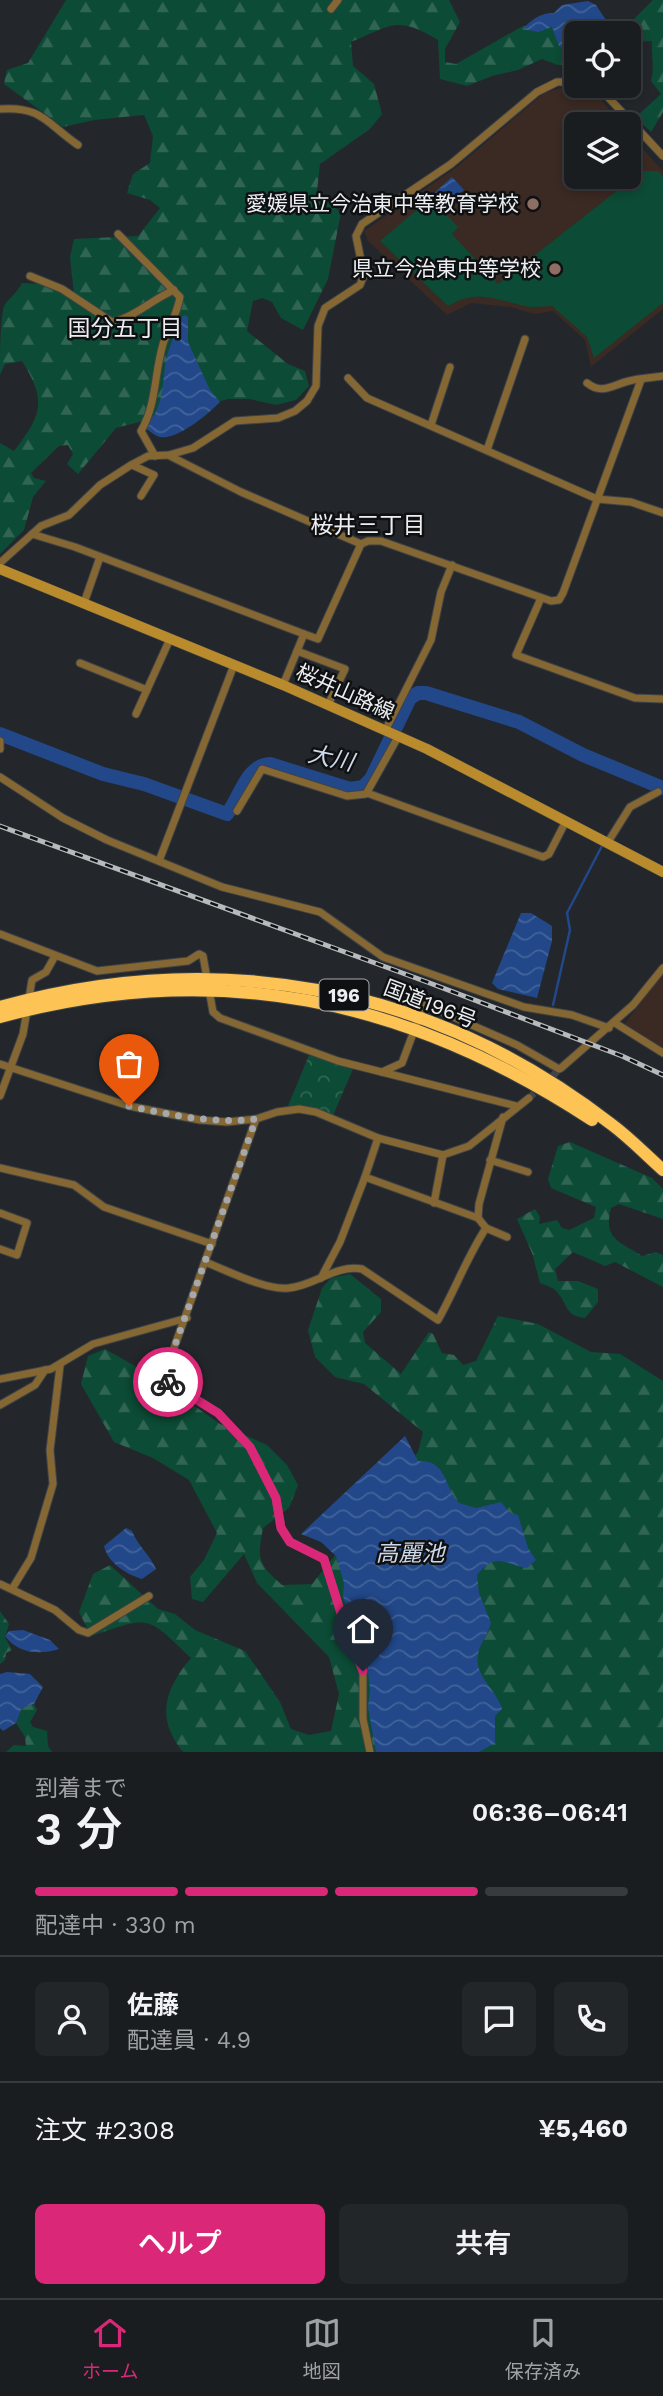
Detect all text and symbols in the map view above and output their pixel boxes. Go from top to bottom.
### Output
map controls [564,21,641,189]
button: locate [564,21,641,98]
button: layers [564,112,641,189]
place label: 愛媛県立今治東中等教育学校 [246,191,519,216]
marker: 愛媛県立今治東中等教育学校 [525,196,541,212]
place label: 県立今治東中等学校 [352,256,541,281]
marker: 県立今治東中等学校 [547,261,563,277]
district label: 国分五丁目 [68,315,183,342]
district label: 桜井三丁目 [311,512,426,539]
street label: 桜井山路線 [292,659,398,724]
water label: 大川 [306,741,359,777]
street label: 国道196号 [380,974,480,1033]
road number: 196 [320,979,368,1010]
pin [99,1034,159,1106]
icon: bag [110,1045,148,1083]
courier [133,1347,203,1417]
icon: bike [149,1363,187,1401]
water label: 高麗池 [376,1540,447,1567]
pin [333,1599,393,1671]
icon: home [344,1610,382,1648]
text: 到着まで [35,1775,127,1802]
text: 06:36–06:41 [472,1797,628,1827]
text: 3 分 [35,1802,122,1856]
text: 配達中 · 330 m [35,1912,196,1939]
button: person [35,1982,109,2056]
button: chat [462,1982,536,2056]
button: phone [554,1982,628,2056]
text: 佐藤 [127,1990,179,2020]
text: 配達員 · 4.9 [127,2027,251,2054]
text: ¥5,460 [539,2113,628,2143]
text: 注文 #2308 [35,2115,175,2145]
button: ヘルプ [35,2204,325,2284]
button: 共有 [339,2204,628,2284]
tab: ホーム [82,2314,139,2383]
tab: 地図 [303,2314,341,2383]
tab: 保存済み [505,2314,581,2383]

